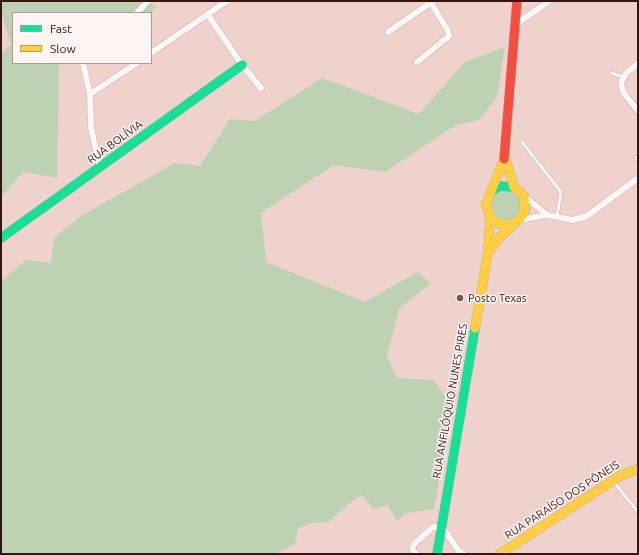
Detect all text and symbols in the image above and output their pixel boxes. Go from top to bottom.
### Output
legend [12,12,152,64]
text: Fast [50,22,72,35]
text: Slow [50,42,76,55]
street label: RUA BOLÍVIA [85,118,145,166]
place label: Posto Texas [468,291,527,305]
marker: Posto Texas [455,293,465,303]
street label: RUA ANFILÓQUIO NUNES PIRES [430,322,470,480]
street label: RUA PARAÍSO DOS PÔNEIS [502,458,622,542]

